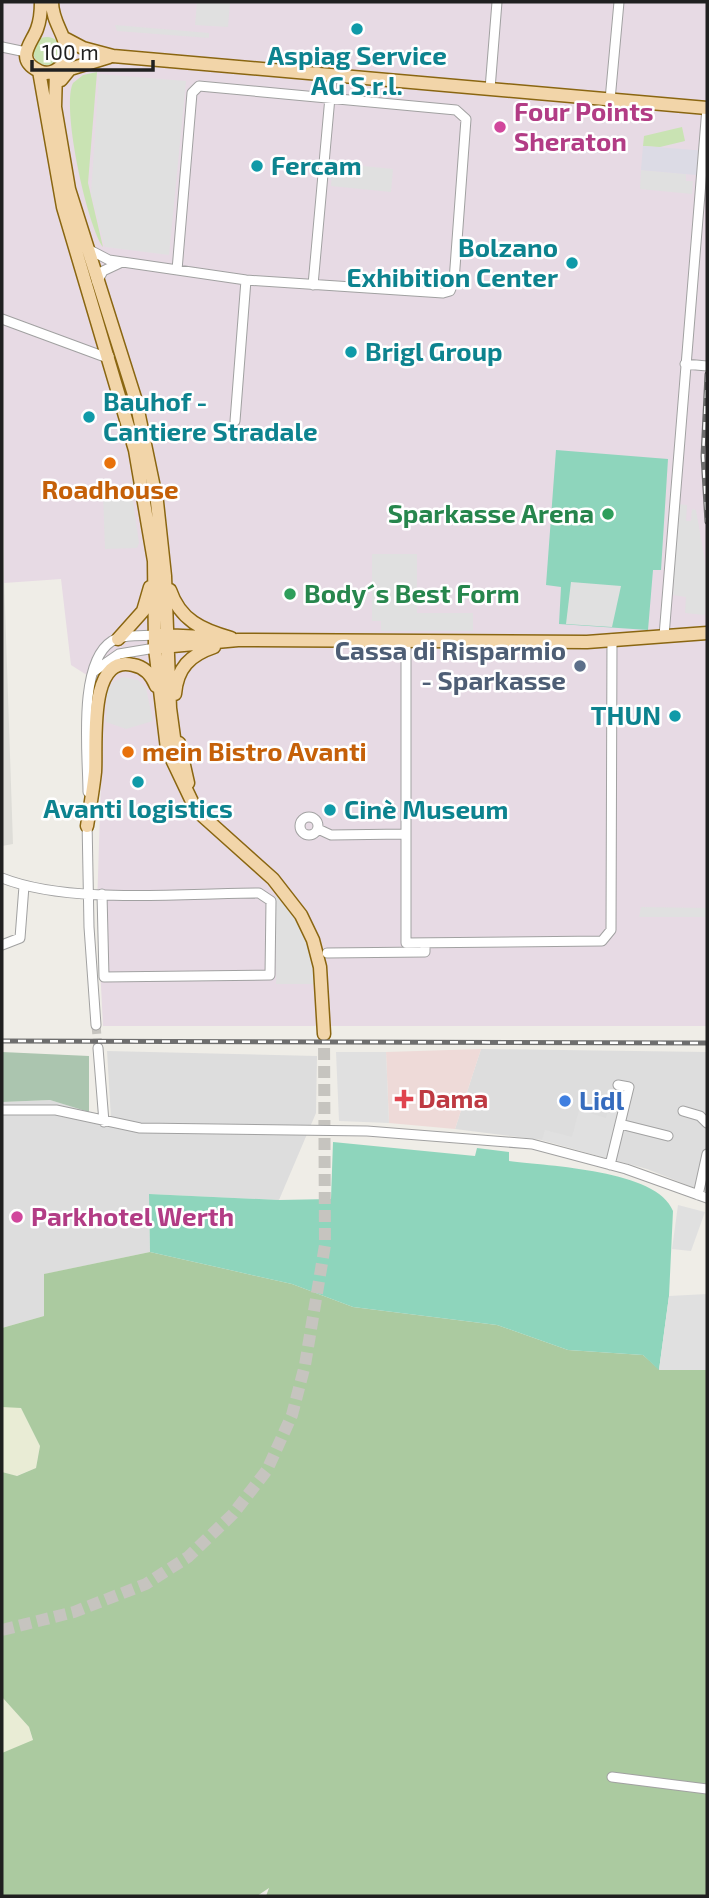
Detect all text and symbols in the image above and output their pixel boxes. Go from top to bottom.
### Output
marker: Aspiag Service AG S.r.l. [349,21,365,37]
scale bar [32,28,152,72]
text: 100 m [42,39,99,64]
place label: Aspiag Service AG S.r.l. [267,39,447,100]
place label: Four Points Sheraton [514,95,654,156]
marker: Four Points Sheraton [492,119,508,135]
place label: Fercam [271,149,362,180]
marker: Fercam [249,158,265,174]
place label: Bolzano Exhibition Center [346,231,558,292]
marker: Bolzano Exhibition Center [564,255,580,271]
place label: Brigl Group [365,335,503,366]
marker: Brigl Group [343,344,359,360]
place label: Bauhof - Cantiere Stradale [103,385,318,446]
marker: Bauhof - Cantiere Stradale [81,409,97,425]
marker: Roadhouse [102,455,118,471]
place label: Roadhouse [41,473,179,504]
place label: Sparkasse Arena [388,497,594,528]
marker: Sparkasse Arena [600,506,616,522]
place label: Body´s Best Form [304,577,520,609]
marker: Body´s Best Form [282,586,298,602]
place label: Cassa di Risparmio - Sparkasse [335,634,566,695]
marker: Cassa di Risparmio - Sparkasse [572,658,588,674]
place label: THUN [591,699,661,730]
marker: THUN [667,708,683,724]
place label: mein Bistro Avanti [142,735,367,766]
marker: mein Bistro Avanti [120,744,136,760]
marker: Avanti logistics [130,774,146,790]
place label: Avanti logistics [43,792,233,823]
place label: Cinè Museum [344,793,508,824]
marker: Cinè Museum [322,802,338,818]
place label: Dama [418,1082,488,1113]
place label: Lidl [579,1084,625,1115]
marker: Dama [396,1091,412,1107]
marker: Lidl [557,1093,573,1109]
place label: Parkhotel Werth [31,1200,234,1231]
marker: Parkhotel Werth [9,1209,25,1225]

